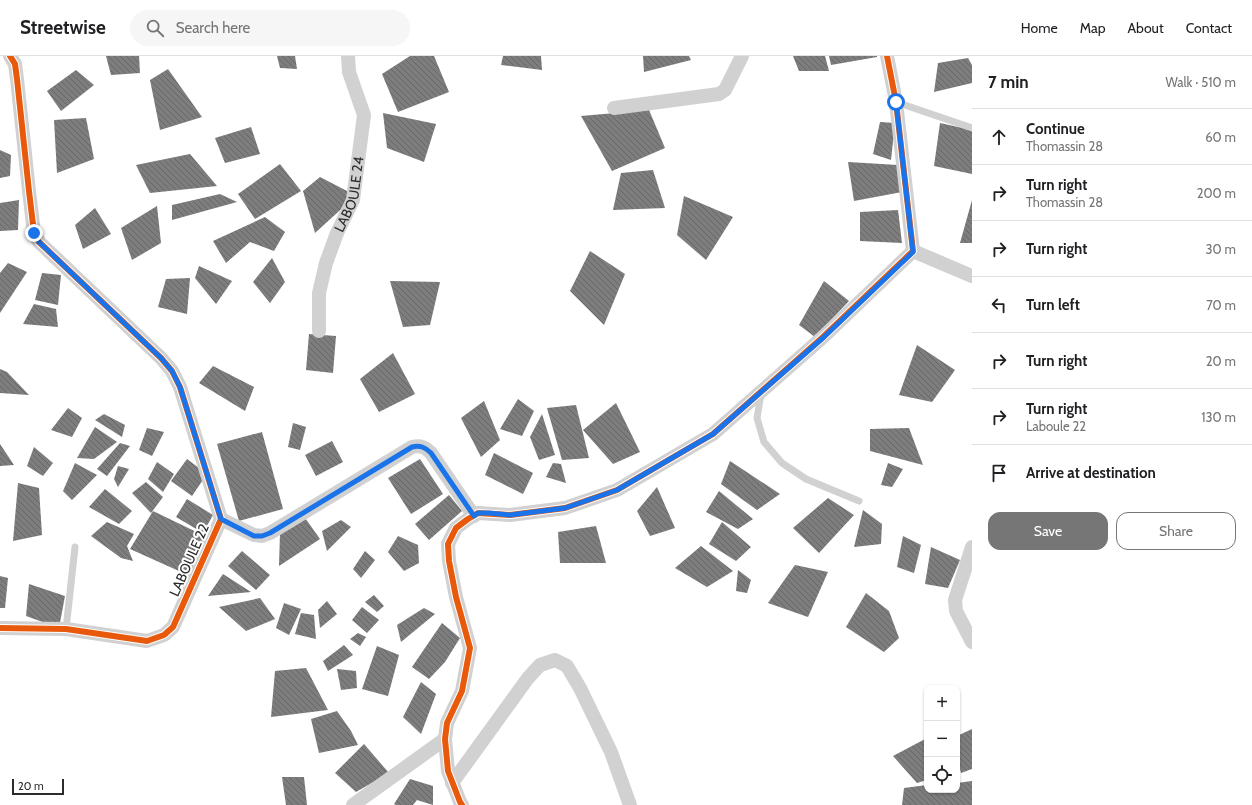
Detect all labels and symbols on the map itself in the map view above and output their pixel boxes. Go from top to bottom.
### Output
route start [887,93,905,111]
street label: LABOULE 24 [330,155,368,235]
route end [25,224,43,242]
street label: LABOULE 22 [165,521,213,599]
scale bar [12,777,64,796]

